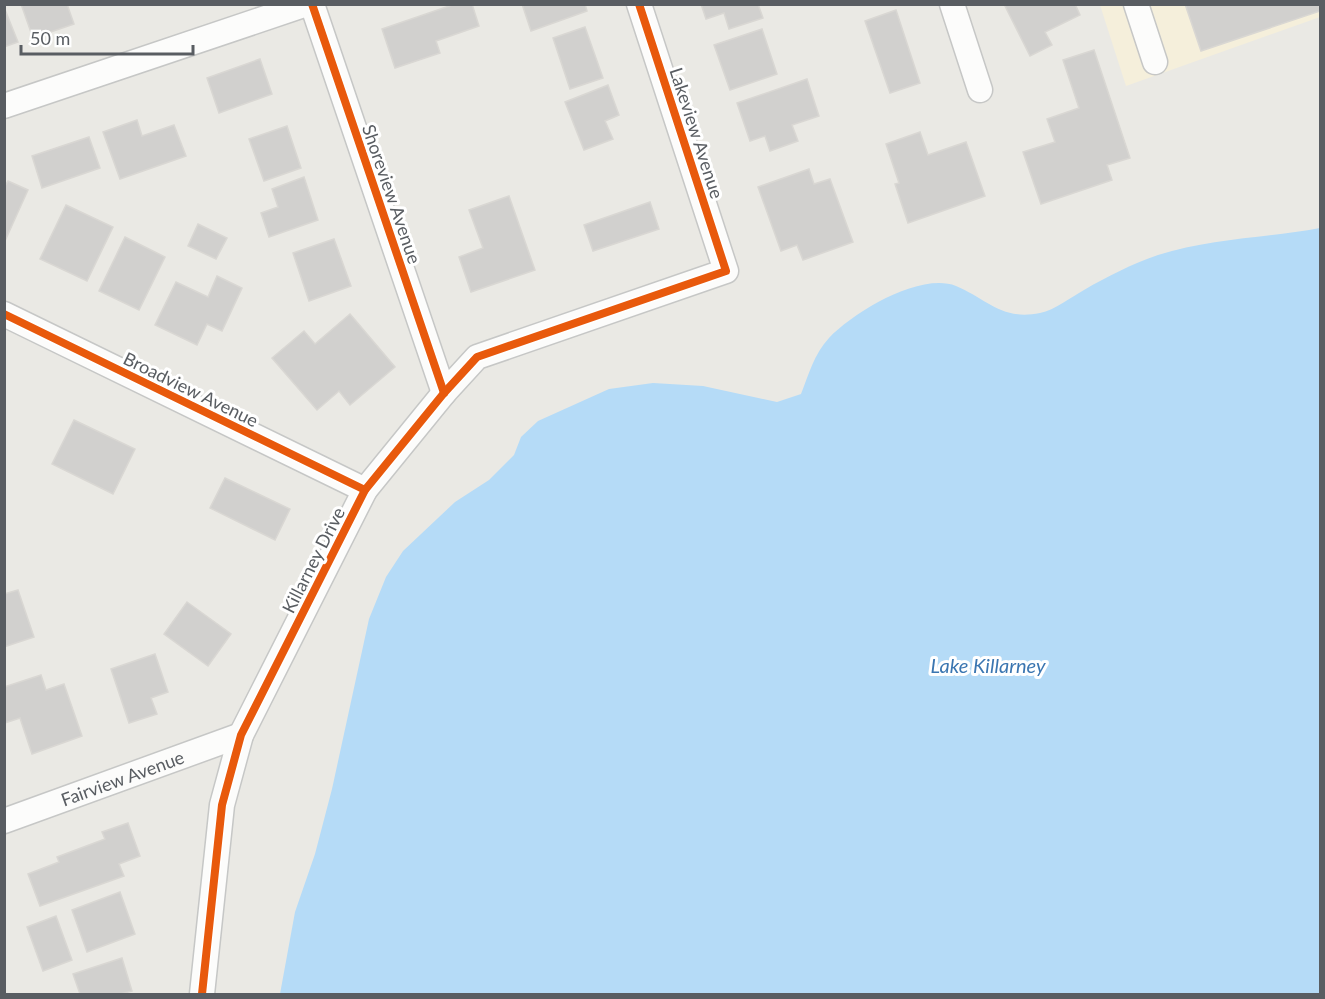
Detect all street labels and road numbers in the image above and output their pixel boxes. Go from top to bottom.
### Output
street label: Lakeview Avenue [665,65,729,201]
street label: Shoreview Avenue [358,122,426,266]
street label: Broadview Avenue [120,347,262,431]
street label: Killarney Drive [277,503,349,617]
street label: Fairview Avenue [58,746,187,810]

